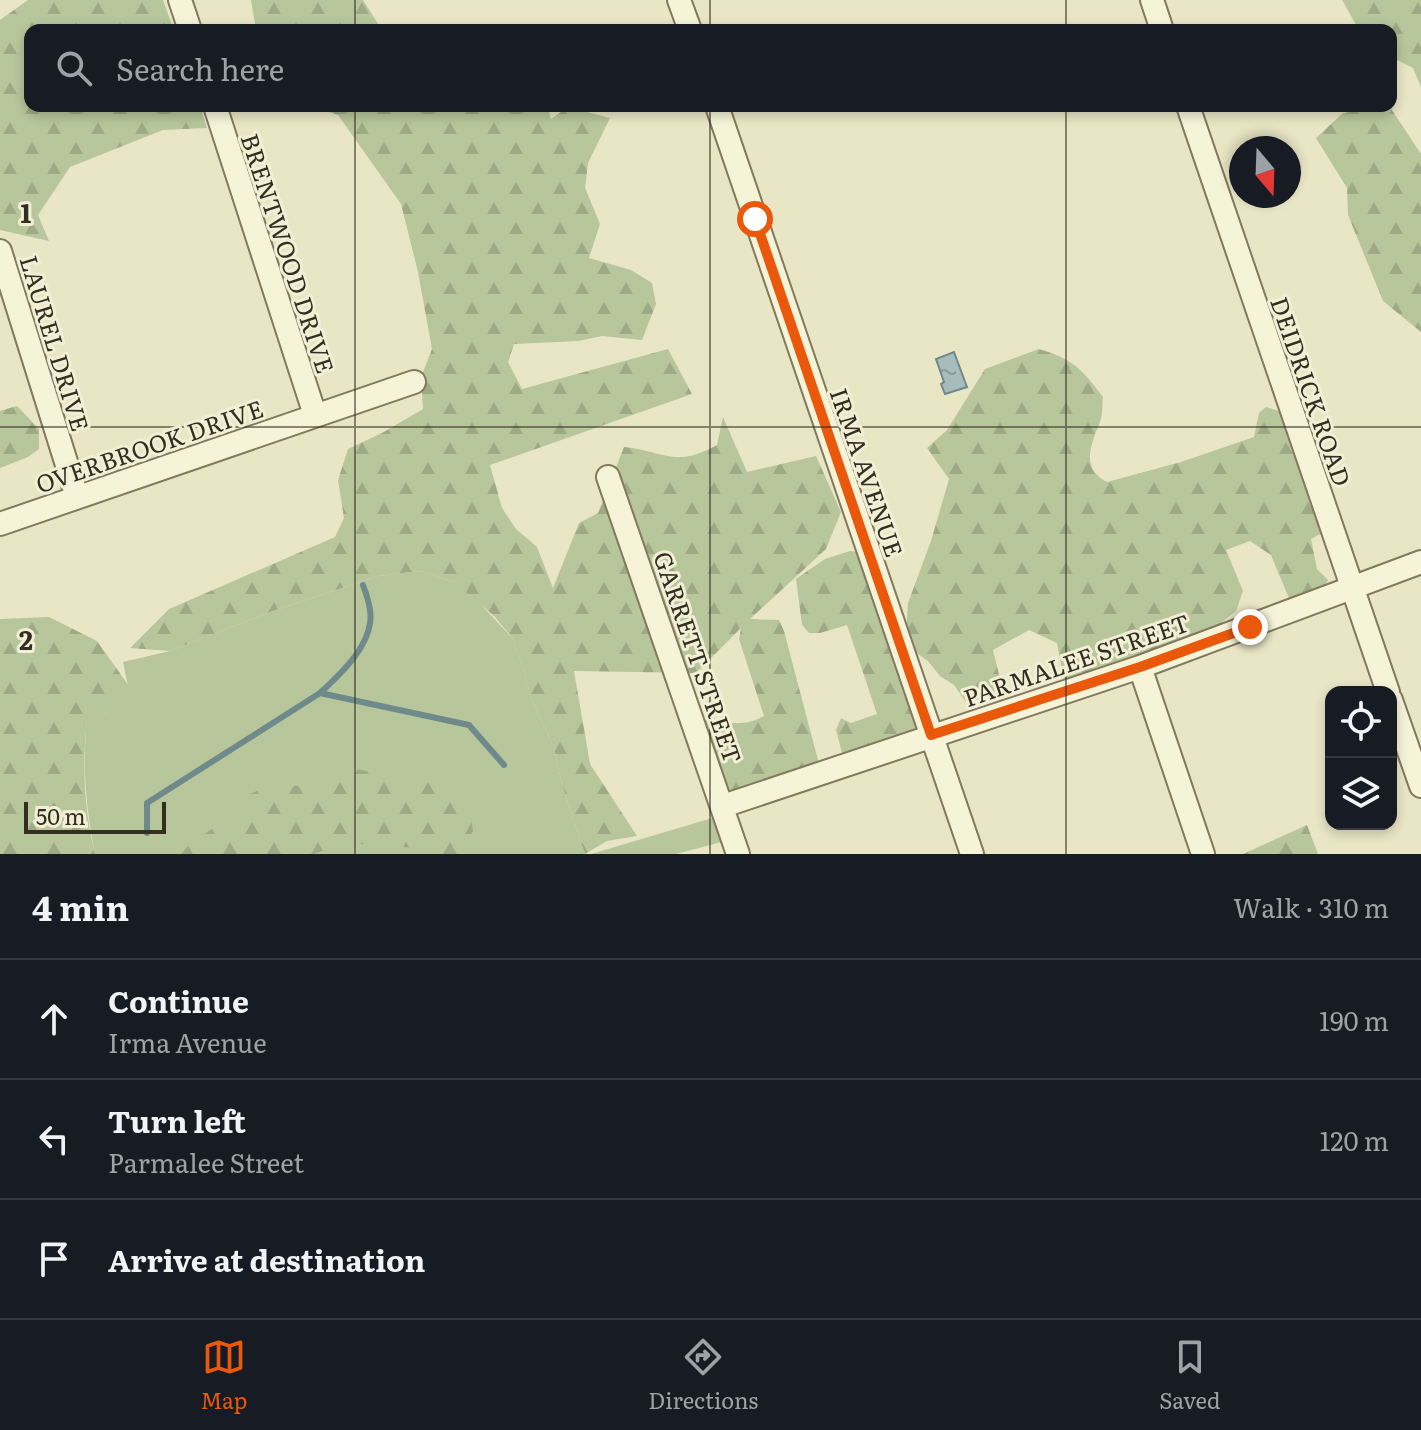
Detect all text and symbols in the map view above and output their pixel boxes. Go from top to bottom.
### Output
search box [24,24,1397,112]
icon: search [52,46,96,90]
text: Search here [116,46,284,90]
street label: BRENTWOOD DRIVE [234,129,344,377]
north arrow [1229,136,1301,208]
text: 1 [21,192,32,231]
route start [737,201,773,237]
street label: LAUREL DRIVE [13,251,99,435]
street label: DEIDRICK ROAD [1263,292,1361,490]
street label: IRMA AVENUE [823,383,913,561]
street label: OVERBROOK DRIVE [31,390,267,500]
street label: GARRETT STREET [646,546,752,768]
street label: PARMALEE STREET [958,604,1194,714]
route end [1232,609,1268,645]
text: 2 [19,619,33,658]
map controls [1325,686,1397,830]
button: locate [1325,686,1397,758]
button: layers [1325,758,1397,830]
scale bar [24,798,166,834]
text: 50 m [36,799,86,832]
text: 4 min [32,881,129,931]
text: Walk · 310 m [1233,887,1389,926]
text: Continue [108,978,249,1022]
icon: ahead [32,997,76,1041]
text: 190 m [1319,1000,1389,1039]
text: Irma Avenue [108,1022,267,1061]
text: Turn left [108,1098,246,1142]
icon: left [32,1117,76,1161]
text: 120 m [1320,1120,1389,1159]
text: Parmalee Street [108,1142,304,1181]
icon: arrive [32,1237,76,1281]
text: Arrive at destination [108,1237,425,1281]
tab: Map [200,1335,247,1416]
tab: Directions [648,1335,758,1416]
tab: Saved [1159,1335,1221,1416]

